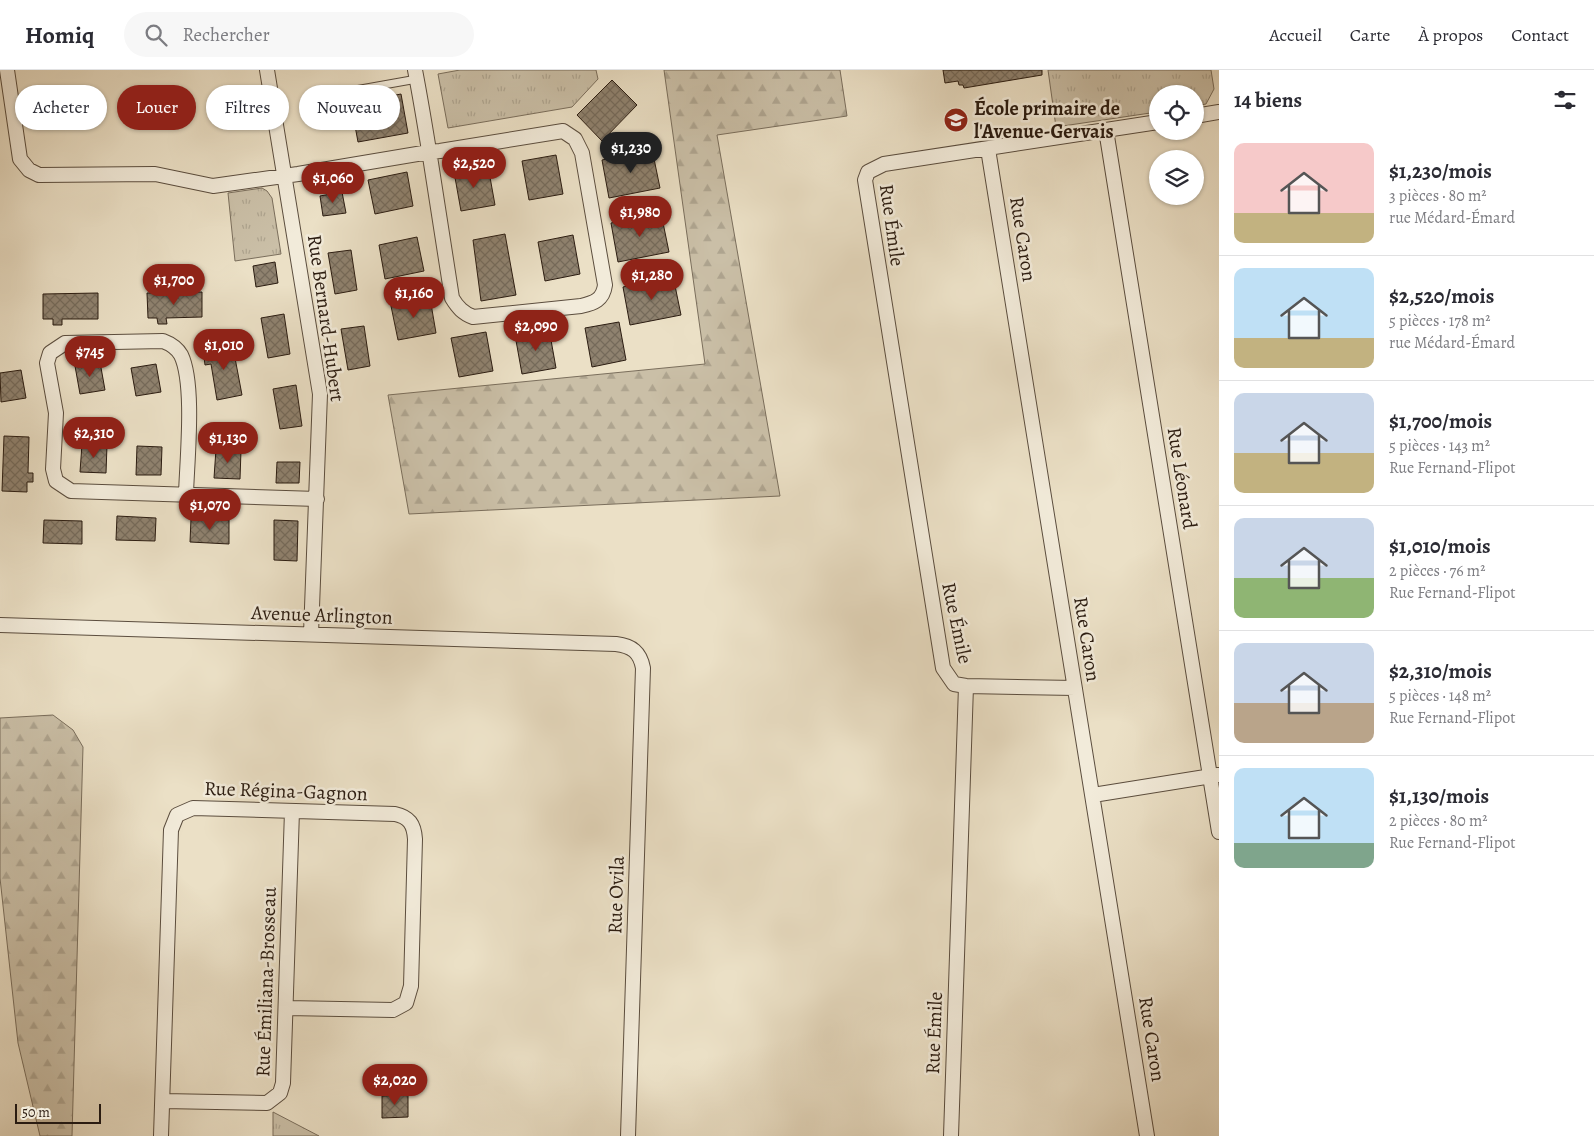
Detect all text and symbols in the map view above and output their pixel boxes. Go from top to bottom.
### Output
search box [124,12,474,57]
text: Homiq [25,19,94,51]
icon: search [142,21,170,49]
text: Rechercher [182,22,270,48]
text: Accueil [1269,23,1322,47]
text: Carte [1350,23,1390,47]
text: À propos [1418,23,1483,47]
text: Contact [1511,23,1569,47]
chip: Acheter [15,85,107,130]
chip: Louer [117,85,196,130]
chip: Filtres [206,85,289,130]
chip: Nouveau [299,85,400,130]
map controls [1149,85,1204,205]
button: locate [1149,85,1204,140]
text: 14 biens [1234,86,1302,114]
icon: filters [1551,86,1579,114]
place label: École primaire de l'Avenue-Gervais [974,95,1120,145]
school or university icon: École primaire de l'Avenue-Gervais [943,107,969,133]
pin: $1,230 [590,132,672,174]
text: $1,230 [611,137,651,159]
pin: $2,520 [433,146,515,189]
button: layers [1149,150,1204,205]
text: $2,520 [453,152,495,174]
text: $1,230/mois [1389,157,1492,185]
pin: $1,060 [292,162,374,204]
icon: home [1274,163,1334,223]
text: $1,060 [312,167,354,189]
street label: Rue Émile [873,182,911,268]
text: 3 pièces · 80 m² [1389,185,1487,207]
street label: Rue Caron [1003,195,1043,283]
pin: $1,980 [599,196,681,238]
text: $1,980 [620,201,660,223]
text: rue Médard-Émard [1389,207,1515,229]
street label: Rue Bernard-Hubert [301,233,351,404]
pin: $1,280 [611,258,693,301]
pin: $1,700 [133,264,215,306]
text: $1,280 [632,264,672,286]
text: $1,700 [154,269,194,291]
pin: $1,160 [373,276,455,319]
text: $1,160 [395,282,433,304]
text: $2,520/mois [1389,282,1494,310]
icon: home [1274,288,1334,348]
pin: $2,090 [495,310,577,352]
text: 5 pièces · 178 m² [1389,310,1491,332]
text: $2,090 [515,315,558,337]
pin: $1,010 [183,328,265,371]
text: rue Médard-Émard [1389,332,1515,354]
text: $1,010 [204,334,244,356]
pin: $745 [60,336,120,378]
text: $745 [76,341,104,363]
text: $1,700/mois [1389,407,1492,435]
icon: home [1274,413,1334,473]
pin: $2,310 [53,416,135,459]
text: $2,310 [74,422,114,444]
pin: $1,130 [187,422,269,464]
street label: Rue Léonard [1161,425,1203,531]
text: $1,130 [209,427,247,449]
text: 5 pièces · 143 m² [1389,435,1490,457]
text: Rue Fernand-Flipot [1389,457,1516,479]
pin: $1,070 [169,488,251,531]
text: $1,070 [190,494,230,516]
text: $1,010/mois [1389,532,1491,560]
icon: home [1274,538,1334,598]
text: 2 pièces · 76 m² [1389,560,1485,582]
street label: Rue Émile [935,580,979,666]
text: Rue Fernand-Flipot [1389,582,1516,604]
street label: Rue Caron [1067,595,1107,683]
street label: Avenue Arlington [250,599,393,631]
text: $2,310/mois [1389,657,1492,685]
icon: home [1274,663,1334,723]
text: 5 pièces · 148 m² [1389,685,1491,707]
text: Rue Fernand-Flipot [1389,707,1516,729]
street label: Rue Régina-Gagnon [204,775,368,807]
text: $1,130/mois [1389,782,1489,810]
icon: home [1274,788,1334,848]
text: 2 pièces · 80 m² [1389,810,1488,832]
text: Rue Fernand-Flipot [1389,832,1516,854]
street label: Rue Ovila [601,855,631,935]
street label: Rue Émiliana-Brosseau [249,886,283,1078]
street label: Rue Émile [919,991,949,1075]
street label: Rue Caron [1132,995,1172,1083]
pin: $2,020 [354,1064,436,1106]
text: $2,020 [373,1069,417,1091]
scale bar [15,1101,101,1124]
text: 50 m [22,1103,50,1122]

